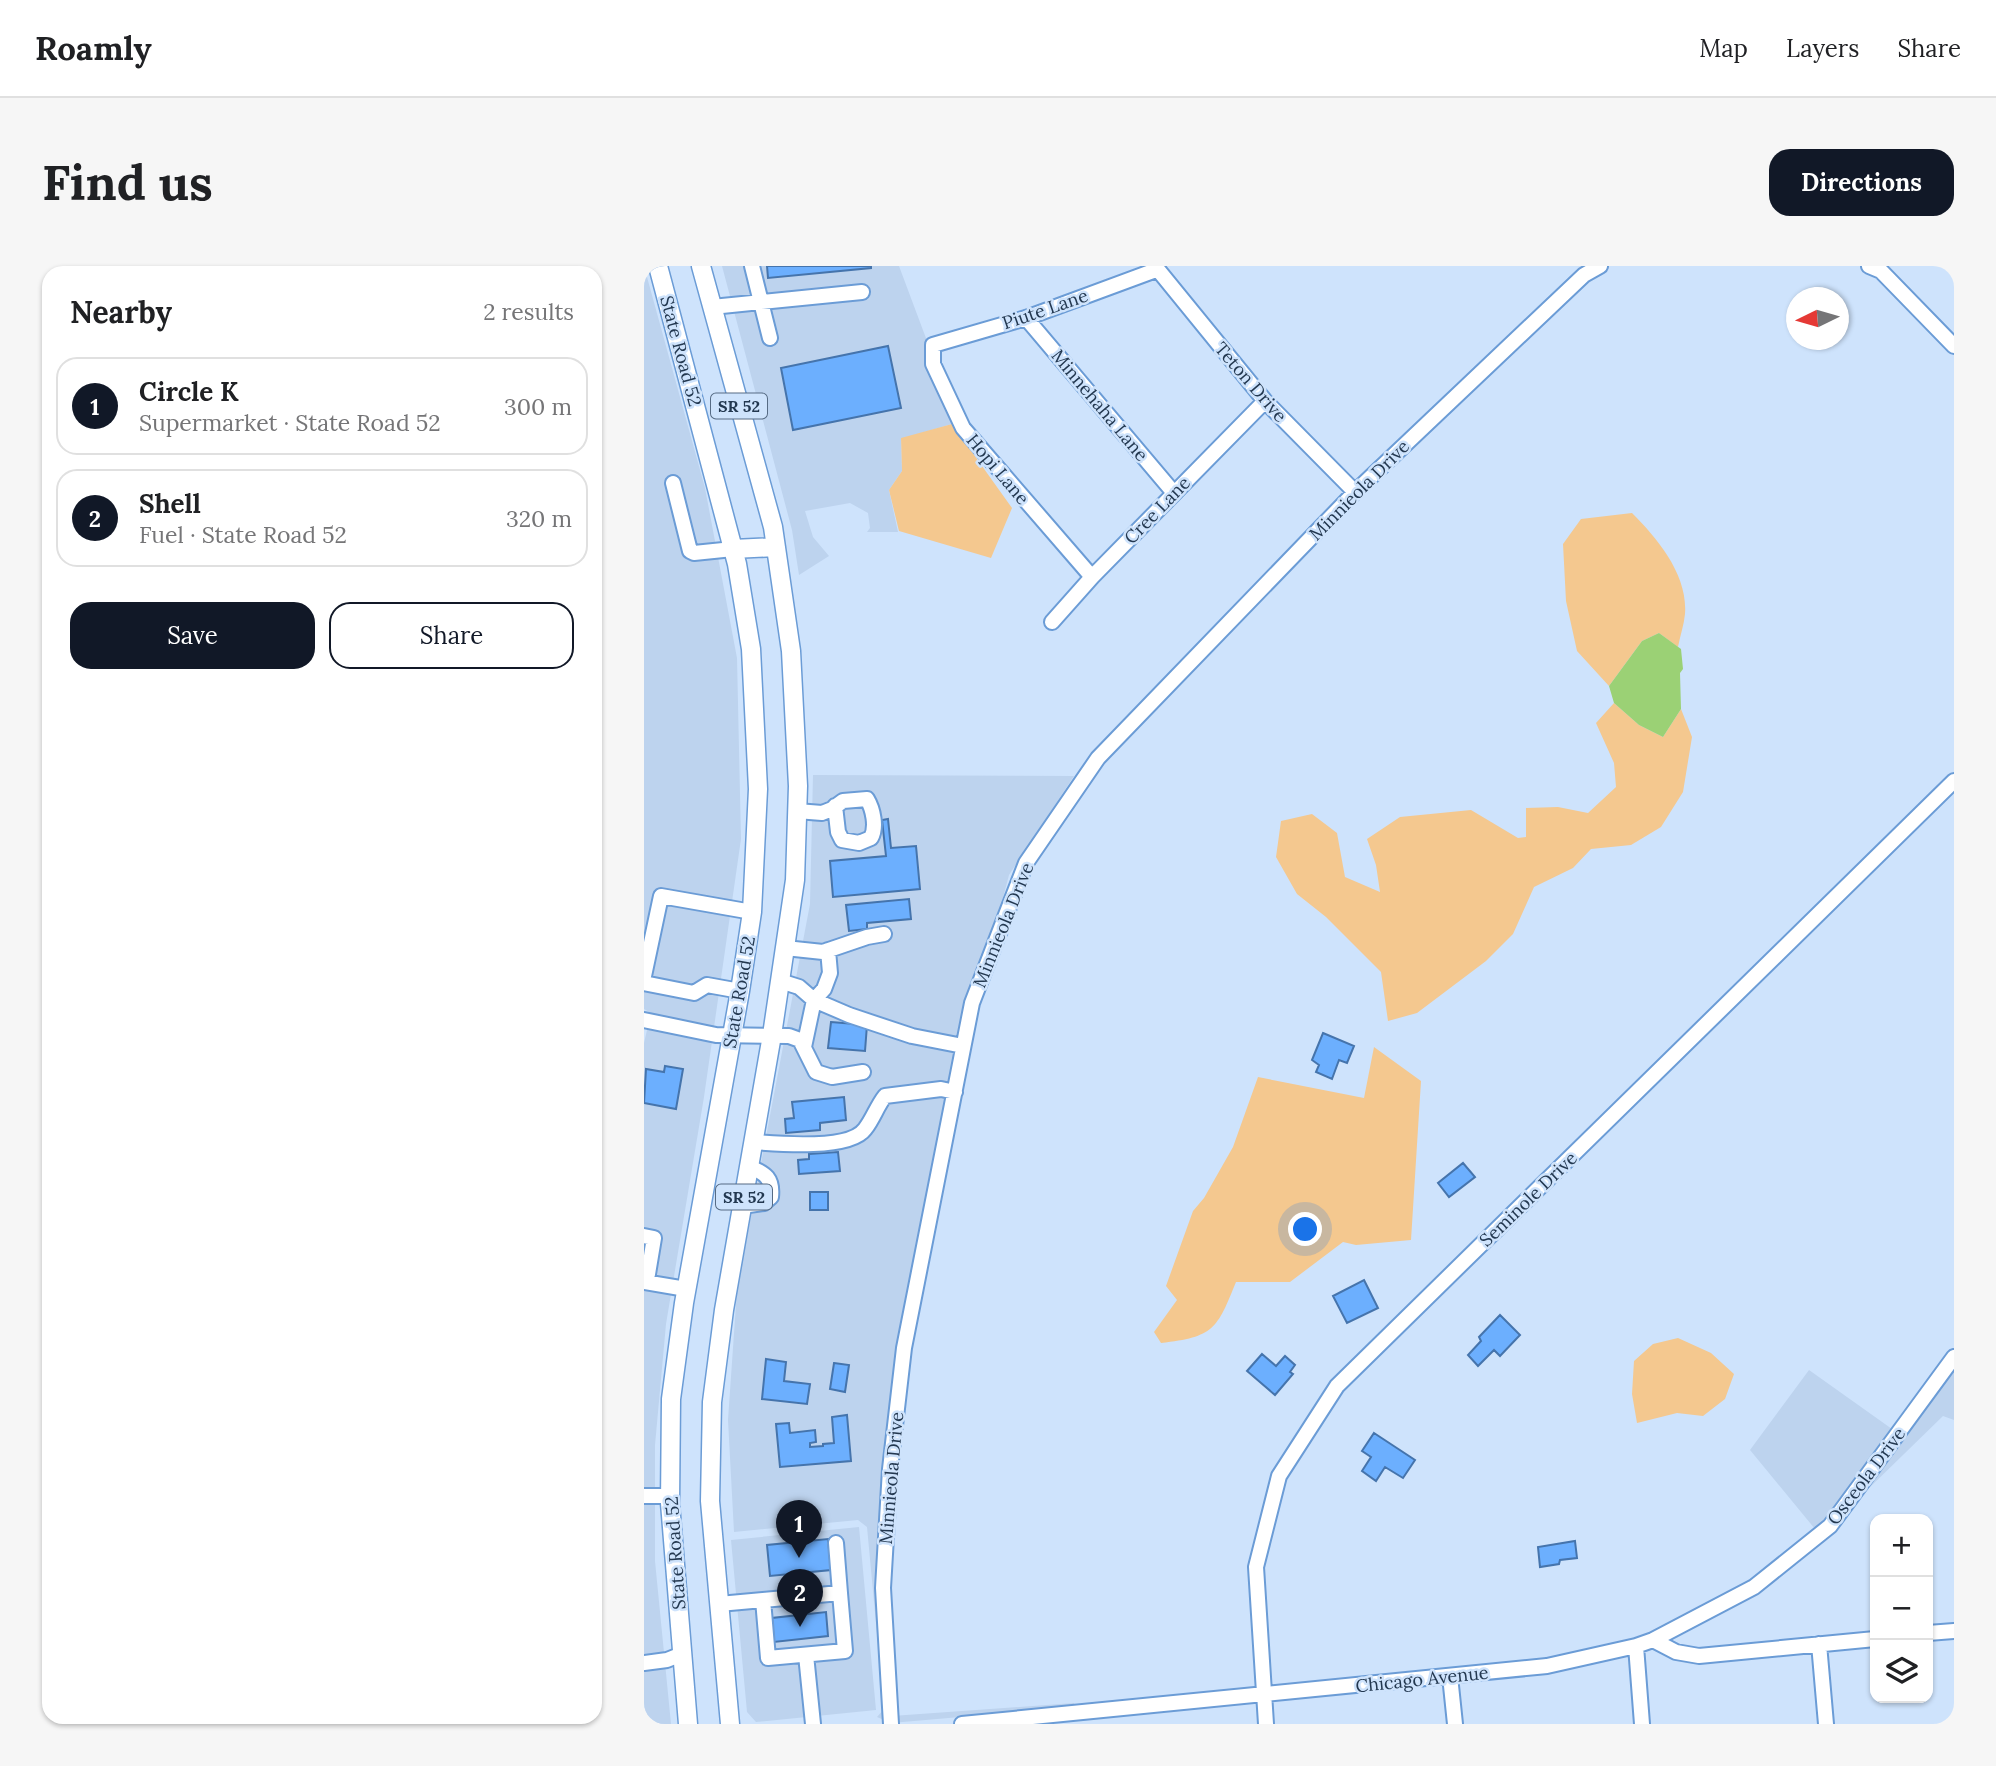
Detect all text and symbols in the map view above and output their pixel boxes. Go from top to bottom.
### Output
text: Roamly [35,27,152,69]
text: Map [1699,33,1748,64]
text: Layers [1786,33,1859,64]
text: Share [1897,33,1961,64]
button: Directions [1769,149,1954,216]
text: Find us [42,151,213,213]
street label: Piute Lane [999,284,1091,334]
north arrow [1786,287,1849,350]
text: Nearby [70,293,172,331]
street label: State Road 52 [655,293,707,409]
text: 2 results [483,297,574,326]
street label: Teton Drive [1210,337,1292,427]
street label: Minnehaha Lane [1047,344,1154,466]
text: Circle K [139,375,239,408]
text: 1 [90,392,100,421]
text: 300 m [504,392,572,421]
road number: SR 52 [711,394,767,418]
text: Supermarket · State Road 52 [139,408,441,437]
street label: Hopi Lane [962,429,1034,509]
street label: Minnieola Drive [1304,435,1414,545]
street label: Cree Lane [1119,471,1195,549]
text: Shell [139,487,201,520]
text: 2 [89,504,101,533]
text: 320 m [506,504,572,533]
text: Fuel · State Road 52 [139,520,347,549]
button: Save [70,602,315,669]
button: Share [329,602,574,669]
street label: Minnieola Drive [967,859,1039,991]
street label: State Road 52 [718,934,760,1050]
street label: Seminole Drive [1474,1146,1582,1251]
road number: SR 52 [716,1184,772,1210]
your location [1288,1212,1322,1246]
street label: Minnieola Drive [874,1411,908,1545]
street label: Osceola Drive [1822,1422,1910,1529]
street label: State Road 52 [660,1495,690,1611]
pin: 1 [776,1500,822,1558]
map controls [1870,1514,1933,1703]
button: + [1870,1514,1933,1577]
pin: 2 [777,1569,823,1627]
button: − [1870,1577,1933,1640]
button: layers [1870,1640,1933,1703]
street label: Chicago Avenue [1354,1661,1490,1697]

